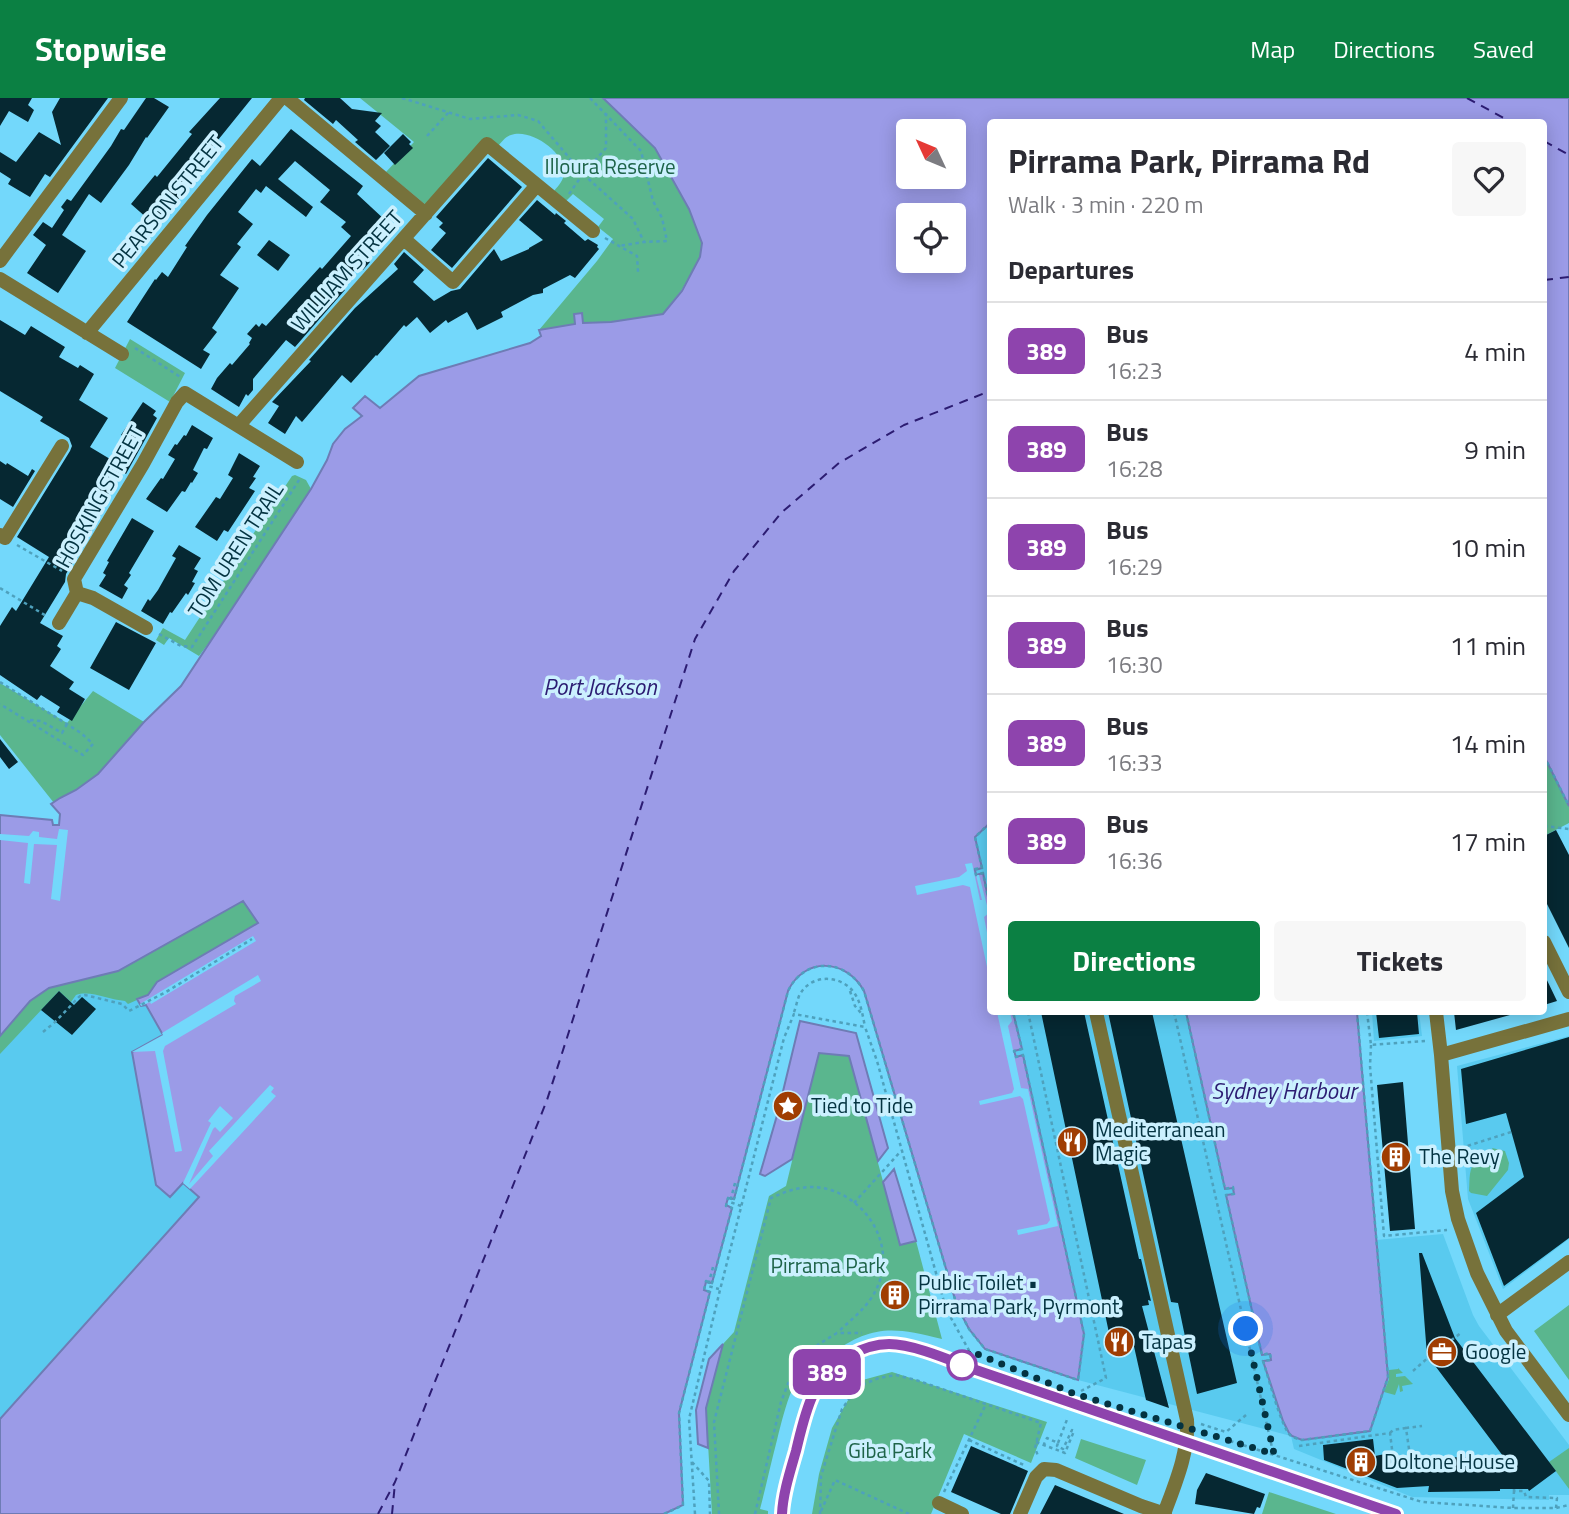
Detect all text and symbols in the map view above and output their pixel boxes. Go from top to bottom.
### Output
text: Stopwise [35,24,167,74]
text: Map [1250,31,1295,67]
text: Directions [1333,31,1435,67]
text: Saved [1473,31,1534,67]
north arrow [896,119,966,189]
map controls [896,119,966,273]
street label: PEARSON STREET [103,128,231,275]
text: Pirrama Park, Pirrama Rd [1008,136,1370,186]
button: heart [1452,142,1526,216]
park label: Illoura Reserve [544,150,676,182]
text: Walk · 3 min · 220 m [1008,187,1204,222]
street label: WILLIAM STREET [283,203,409,338]
button: locate [896,203,966,273]
text: Departures [1008,250,1134,289]
text: Bus [1106,314,1148,353]
text: 4 min [1464,332,1526,371]
text: 389 [1026,333,1067,369]
text: 16:23 [1106,353,1163,388]
text: Bus [1106,412,1148,451]
street label: HOSKING STREET [47,420,151,573]
text: 9 min [1464,430,1526,469]
text: 389 [1026,431,1067,467]
text: 16:28 [1106,451,1163,486]
street label: TOM UREN TRAIL [179,476,291,623]
text: Bus [1106,510,1148,549]
text: 10 min [1450,528,1526,567]
text: 389 [1026,529,1067,565]
text: 16:29 [1106,549,1163,584]
text: Bus [1106,608,1148,647]
text: 11 min [1450,626,1526,665]
text: 389 [1026,627,1067,663]
text: 16:30 [1106,647,1163,682]
water label: Port Jackson [543,669,657,704]
text: Bus [1106,706,1148,745]
text: 14 min [1450,724,1526,763]
text: 389 [1026,725,1067,761]
text: 16:33 [1106,745,1163,780]
text: Bus [1106,804,1148,843]
text: 17 min [1450,822,1526,861]
text: 389 [1026,823,1067,859]
text: 16:36 [1106,843,1163,878]
button: Directions [1008,921,1260,1001]
button: Tickets [1274,921,1526,1001]
water label: Sydney Harbour [1212,1073,1359,1108]
place icon: Tied to Tide [771,1089,805,1123]
place label: Tied to Tide [811,1089,913,1121]
place label: Mediterranean Magic [1095,1113,1226,1169]
restaurant icon: Mediterranean Magic [1055,1125,1089,1159]
building icon: The Revy [1379,1140,1413,1174]
place label: The Revy [1419,1140,1500,1172]
park label: Pirrama Park [771,1249,886,1281]
place label: Public Toilet • Pirrama Park, Pyrmont [918,1266,1120,1322]
building icon: Public Toilet • Pirrama Park, Pyrmont [878,1278,912,1312]
your location [1228,1311,1263,1346]
restaurant icon: Tapas [1102,1325,1136,1359]
place label: Tapas [1142,1325,1193,1357]
office icon: Google [1425,1335,1459,1369]
place label: Google [1465,1335,1526,1367]
line badge: 389 [787,1349,867,1395]
unlabelled marker [947,1350,977,1380]
text: 389 [807,1354,847,1390]
park label: Giba Park [848,1434,932,1466]
building icon: Doltone House [1344,1445,1378,1479]
place label: Doltone House [1384,1445,1515,1477]

